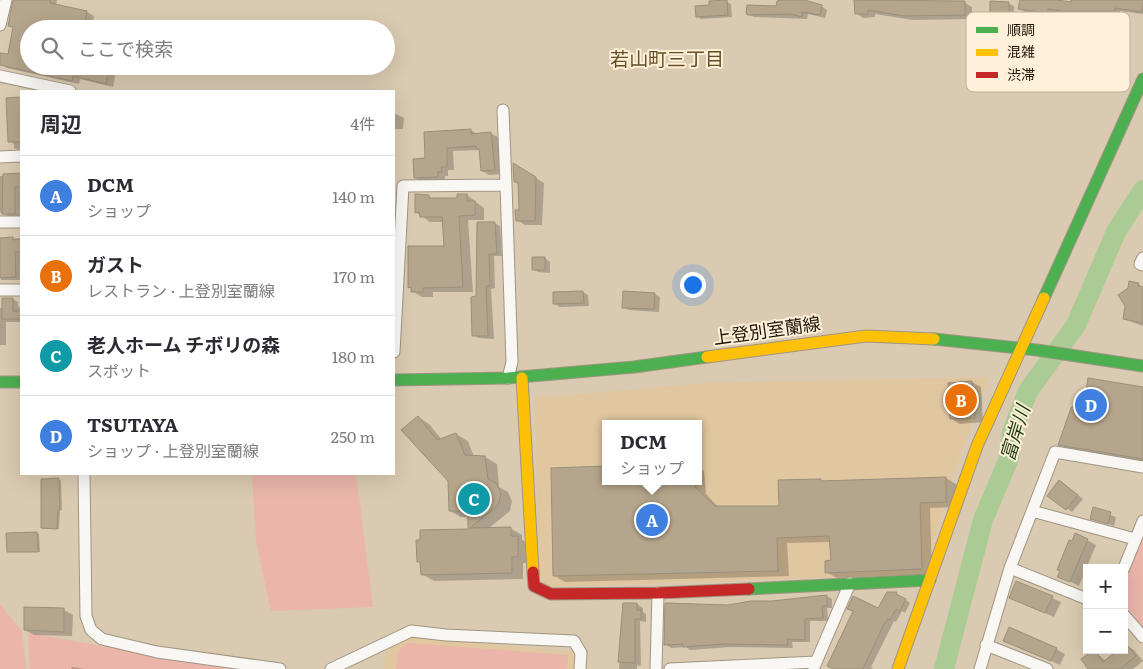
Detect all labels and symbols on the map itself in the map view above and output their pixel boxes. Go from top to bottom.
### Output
legend [966,12,1130,92]
text: 順調 [1007,19,1035,39]
text: 混雑 [1007,41,1035,61]
district label: 若山町三丁目 [610,44,724,72]
text: 渋滞 [1007,64,1035,84]
your location [680,272,706,298]
street label: 上登別室蘭線 [711,309,822,350]
pin: B [945,381,977,419]
pin: D [1075,386,1107,424]
water label: 富岸川 [992,399,1036,464]
pin: C [458,480,490,518]
pin: A [636,501,668,539]

